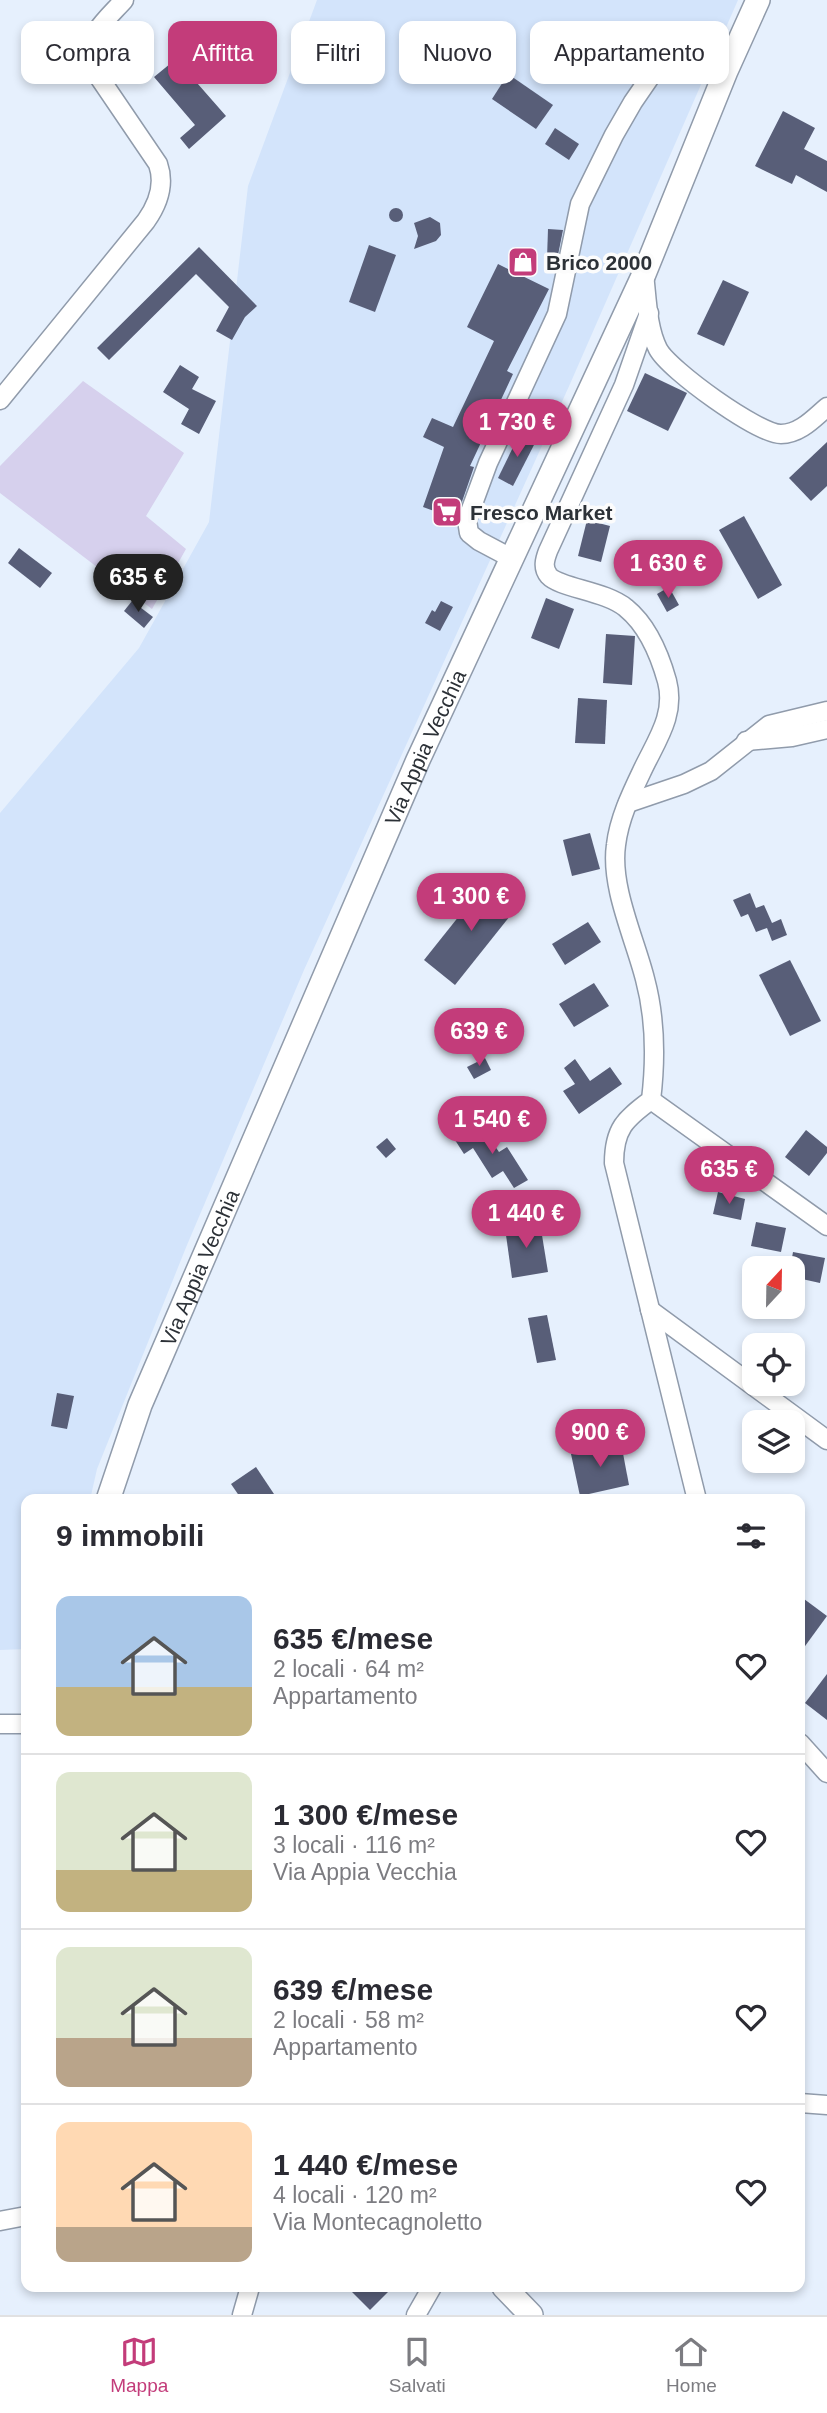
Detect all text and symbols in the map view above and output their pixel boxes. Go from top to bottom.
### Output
chip: Compra [21,21,154,84]
chip: Affitta [168,21,277,84]
chip: Filtri [291,21,385,84]
chip: Nuovo [399,21,516,84]
chip: Appartamento [530,21,729,84]
shop icon: Brico 2000 [506,245,540,279]
place label: Brico 2000 [546,251,652,274]
pin: 1 730 € [452,400,582,459]
text: 1 730 € [479,409,555,435]
supermarket icon: Fresco Market [430,495,464,529]
place label: Fresco Market [470,501,612,524]
pin: 1 630 € [603,540,733,600]
text: 1 630 € [630,550,706,576]
pin: 635 € [89,554,187,614]
text: 635 € [109,564,167,590]
street label: Via Appia Vecchia [380,666,470,828]
pin: 1 300 € [406,874,536,933]
text: 1 300 € [433,883,509,909]
pin: 639 € [430,1009,528,1068]
text: 639 € [450,1018,508,1044]
pin: 1 540 € [427,1096,557,1156]
text: 1 540 € [454,1106,530,1132]
pin: 635 € [680,1146,778,1206]
text: 635 € [700,1156,758,1182]
street label: Via Appia Vecchia [155,1186,243,1349]
pin: 1 440 € [461,1190,591,1250]
text: 1 440 € [488,1200,564,1226]
north arrow [742,1256,805,1320]
map controls [742,1256,805,1473]
button: locate [742,1333,805,1396]
pin: 900 € [551,1410,649,1469]
button: layers [742,1410,805,1473]
text: 900 € [571,1419,629,1445]
icon: filters [732,1517,770,1555]
text: 9 immobili [56,1519,204,1552]
text: 635 €/mese [273,1622,433,1655]
icon: home [112,1624,196,1708]
icon: heart [732,1647,770,1685]
text: 2 locali · 64 m² [273,1656,424,1682]
text: Appartamento [273,1683,417,1709]
text: 1 300 €/mese [273,1798,458,1831]
icon: home [112,1800,196,1884]
icon: heart [732,1823,770,1861]
text: 3 locali · 116 m² [273,1832,435,1858]
text: Via Appia Vecchia [273,1859,457,1885]
text: 639 €/mese [273,1973,433,2006]
icon: home [112,1975,196,2059]
icon: heart [732,1998,770,2036]
text: 2 locali · 58 m² [273,2007,424,2033]
text: Appartamento [273,2034,417,2060]
text: 1 440 €/mese [273,2148,458,2181]
icon: home [112,2150,196,2234]
icon: heart [732,2173,770,2211]
text: 4 locali · 120 m² [273,2182,437,2208]
text: Via Montecagnoletto [273,2209,482,2235]
tab: Mappa [110,2333,168,2397]
tab: Salvati [389,2333,446,2397]
tab: Home [666,2333,717,2397]

